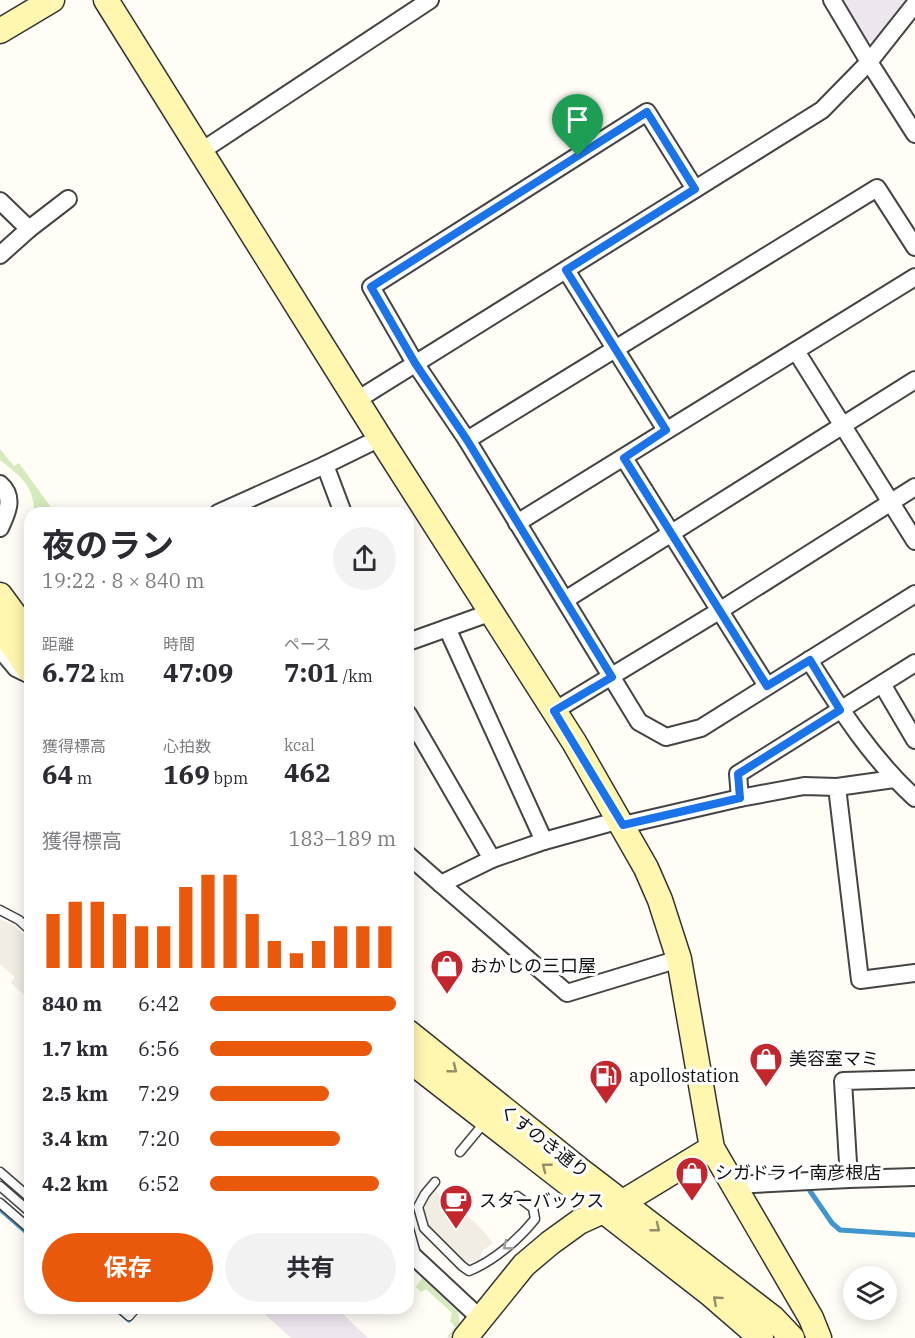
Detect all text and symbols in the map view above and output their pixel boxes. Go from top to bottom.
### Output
pin [552,94,603,156]
icon: arrive [561,103,594,136]
text: 夜のラン [42,523,174,566]
button: share [333,527,396,590]
text: 19:22 · 8 × 840 m [42,567,205,594]
text: 距離 [42,634,74,654]
text: 時間 [163,634,195,654]
text: ペース [284,634,331,654]
text: 6.72 [42,655,96,689]
text: 47:09 [163,655,233,689]
text: 7:01 [284,655,339,689]
text: km [96,666,124,686]
text: /km [339,666,373,686]
text: kcal [284,735,315,755]
text: 獲得標高 [42,736,106,756]
text: 心拍数 [163,736,211,756]
text: 462 [284,755,331,789]
text: 64 [42,757,73,791]
text: 169 [163,757,210,791]
text: m [73,768,92,788]
text: bpm [210,768,248,788]
text: 183–189 m [289,825,396,852]
text: 獲得標高 [42,827,122,854]
shop icon: おかしの三口屋 [429,948,465,995]
place label: おかしの三口屋 [470,954,596,977]
text: 840 m [42,990,102,1017]
text: 6:42 [138,990,180,1017]
text: 1.7 km [42,1035,108,1062]
text: 6:56 [138,1035,180,1062]
shop icon: 美容室マミ [748,1041,784,1088]
place label: 美容室マミ [789,1047,879,1070]
fuel station icon: apollostation [588,1058,624,1105]
one-way arrow [447,1061,458,1072]
place label: apollostation [629,1064,739,1087]
text: 2.5 km [42,1080,108,1107]
text: 7:29 [138,1080,180,1107]
street label: くすのき通り [495,1098,594,1183]
text: 3.4 km [42,1125,108,1152]
text: 7:20 [138,1125,180,1152]
shop icon: シガドライ 南彦根店 [674,1155,710,1202]
place label: シガドライ 南彦根店 [715,1161,881,1184]
one-way arrow [542,1164,553,1175]
text: 4.2 km [42,1170,108,1197]
text: 6:52 [138,1170,180,1197]
cafe icon: スターバックス [438,1183,474,1230]
place label: スターバックス [479,1189,604,1212]
one-way arrow [650,1221,661,1232]
button: 保存 [42,1233,213,1302]
button: 共有 [225,1233,396,1302]
one-way arrow [503,1238,514,1249]
map controls [843,1266,897,1320]
button: layers [843,1266,897,1320]
one-way arrow [713,1296,724,1307]

